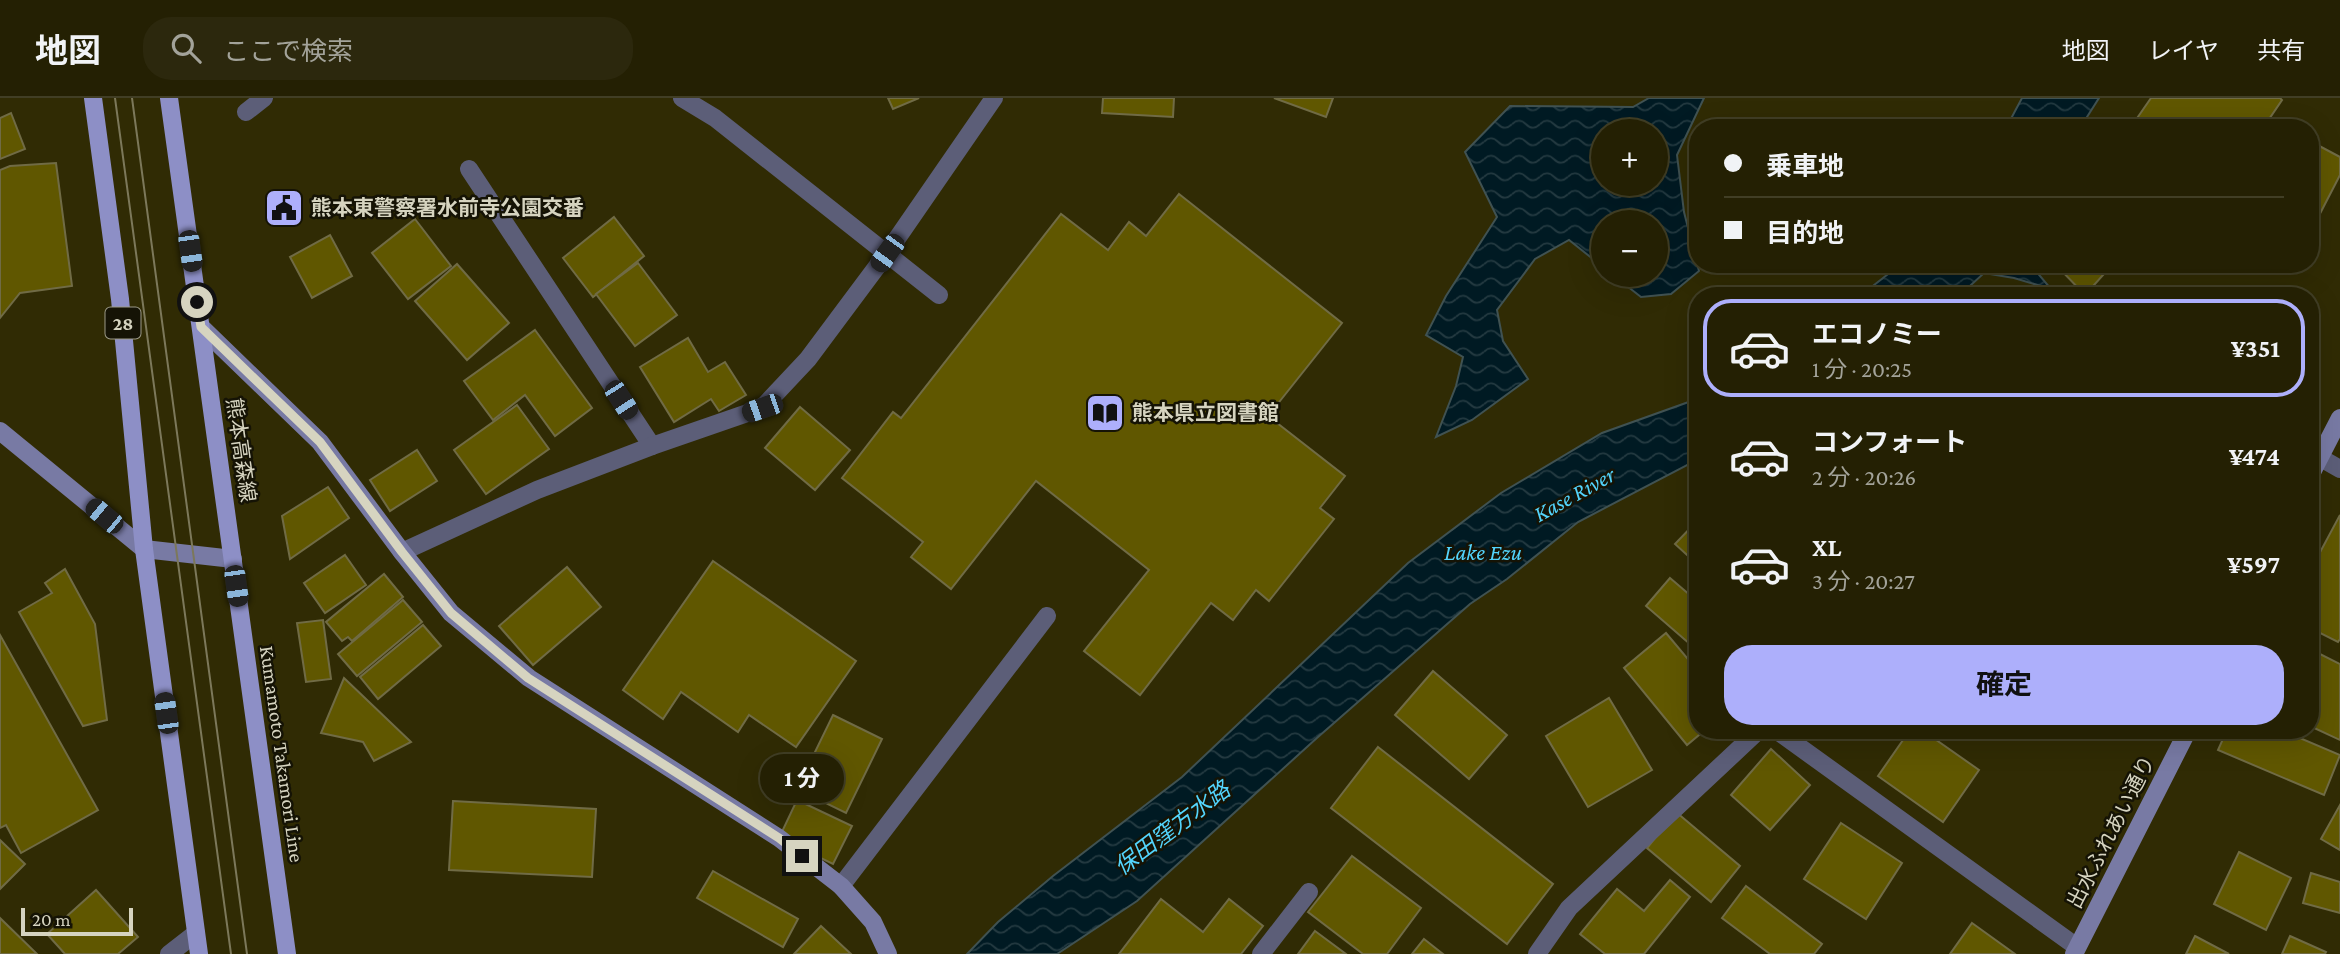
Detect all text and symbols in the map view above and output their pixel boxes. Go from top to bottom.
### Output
search box [143,17,633,80]
icon: search [167,29,205,67]
text: 地図 [35,32,101,69]
text: ここで検索 [223,37,353,66]
text: 地図 [2062,37,2110,64]
text: レイヤ [2148,37,2219,64]
text: 共有 [2257,37,2305,64]
map controls [1591,119,1668,287]
button: + [1591,119,1668,196]
text: 乗車地 [1766,152,1844,181]
public building icon: 熊本東警察署水前寺公園交番 [263,187,305,229]
place label: 熊本東警察署水前寺公園交番 [311,196,584,220]
button: − [1591,210,1668,287]
text: 目的地 [1766,219,1844,248]
car [177,229,204,273]
car [867,230,908,276]
route start [181,286,213,318]
road number: 28 [106,308,140,339]
icon: car [1728,317,1791,380]
text: エコノミー [1812,320,1942,349]
text: ¥351 [2231,334,2280,363]
text: 1 分 · 20:25 [1812,356,1912,382]
car [601,377,642,423]
car [739,391,786,425]
library icon: 熊本県立図書館 [1084,392,1126,434]
street label: 熊本高森線 [222,396,260,504]
place label: 熊本県立図書館 [1132,401,1279,425]
icon: car [1728,425,1791,488]
text: コンフォート [1812,428,1967,457]
text: ¥474 [2229,442,2280,471]
water label: Kase River [1529,461,1620,527]
text: 2 分 · 20:26 [1812,464,1916,490]
car [82,494,127,538]
icon: car [1728,533,1791,596]
text: XL [1812,533,1841,562]
water label: Lake Ezu [1444,539,1522,565]
text: ¥597 [2227,550,2280,579]
car [223,564,250,608]
text: 3 分 · 20:27 [1812,568,1915,594]
street label: Kumamoto Takamori Line [255,644,309,864]
button: 確定 [1724,645,2284,725]
car [153,691,180,735]
street label: 出水ふれあい通り [2062,752,2160,912]
callout: 1 分 [760,754,844,804]
text: 1 分 [784,765,820,791]
water label: 保田窪方水路 [1109,775,1237,880]
route end [786,840,818,872]
scale bar [21,905,133,937]
text: 20 m [32,909,71,930]

